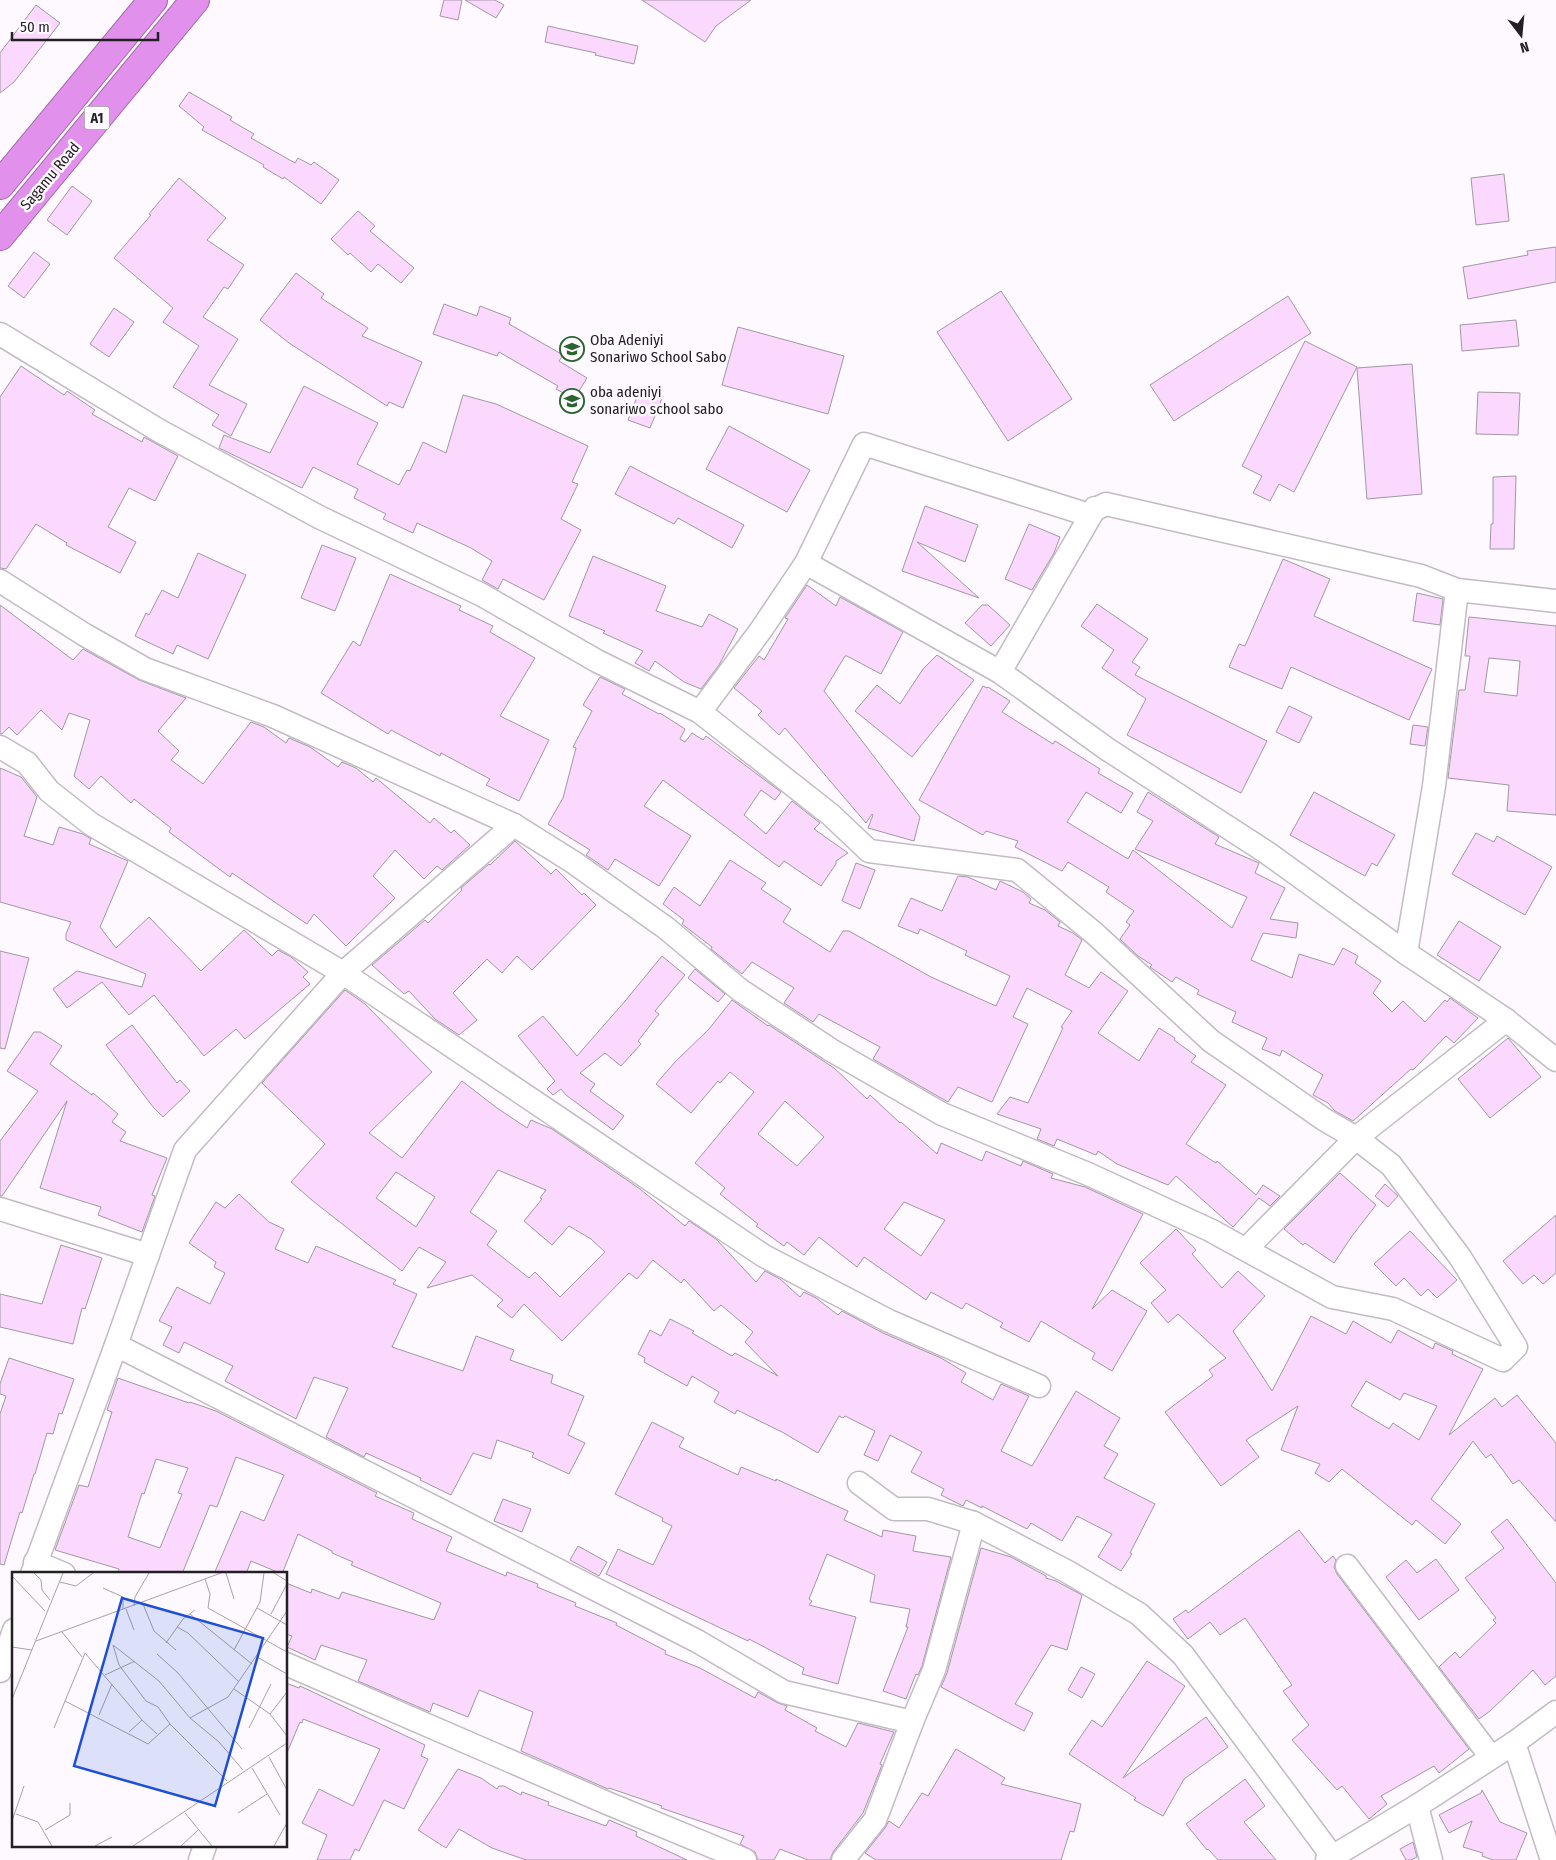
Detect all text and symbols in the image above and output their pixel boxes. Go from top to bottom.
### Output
scale bar [12,10,159,42]
north arrow [1496,10,1546,60]
text: 50 m [20,18,50,36]
text: N [1518,38,1531,56]
road number: A1 [84,106,110,130]
street label: Sagamu Road [17,139,83,213]
place label: Oba Adeniyi Sonariwo School Sabo [590,331,727,366]
school or university icon: Oba Adeniyi Sonariwo School Sabo [559,336,585,362]
place label: oba adeniyi sonariwo school sabo [590,383,723,418]
school or university icon: oba adeniyi sonariwo school sabo [559,388,585,414]
inset map [12,1572,288,1848]

